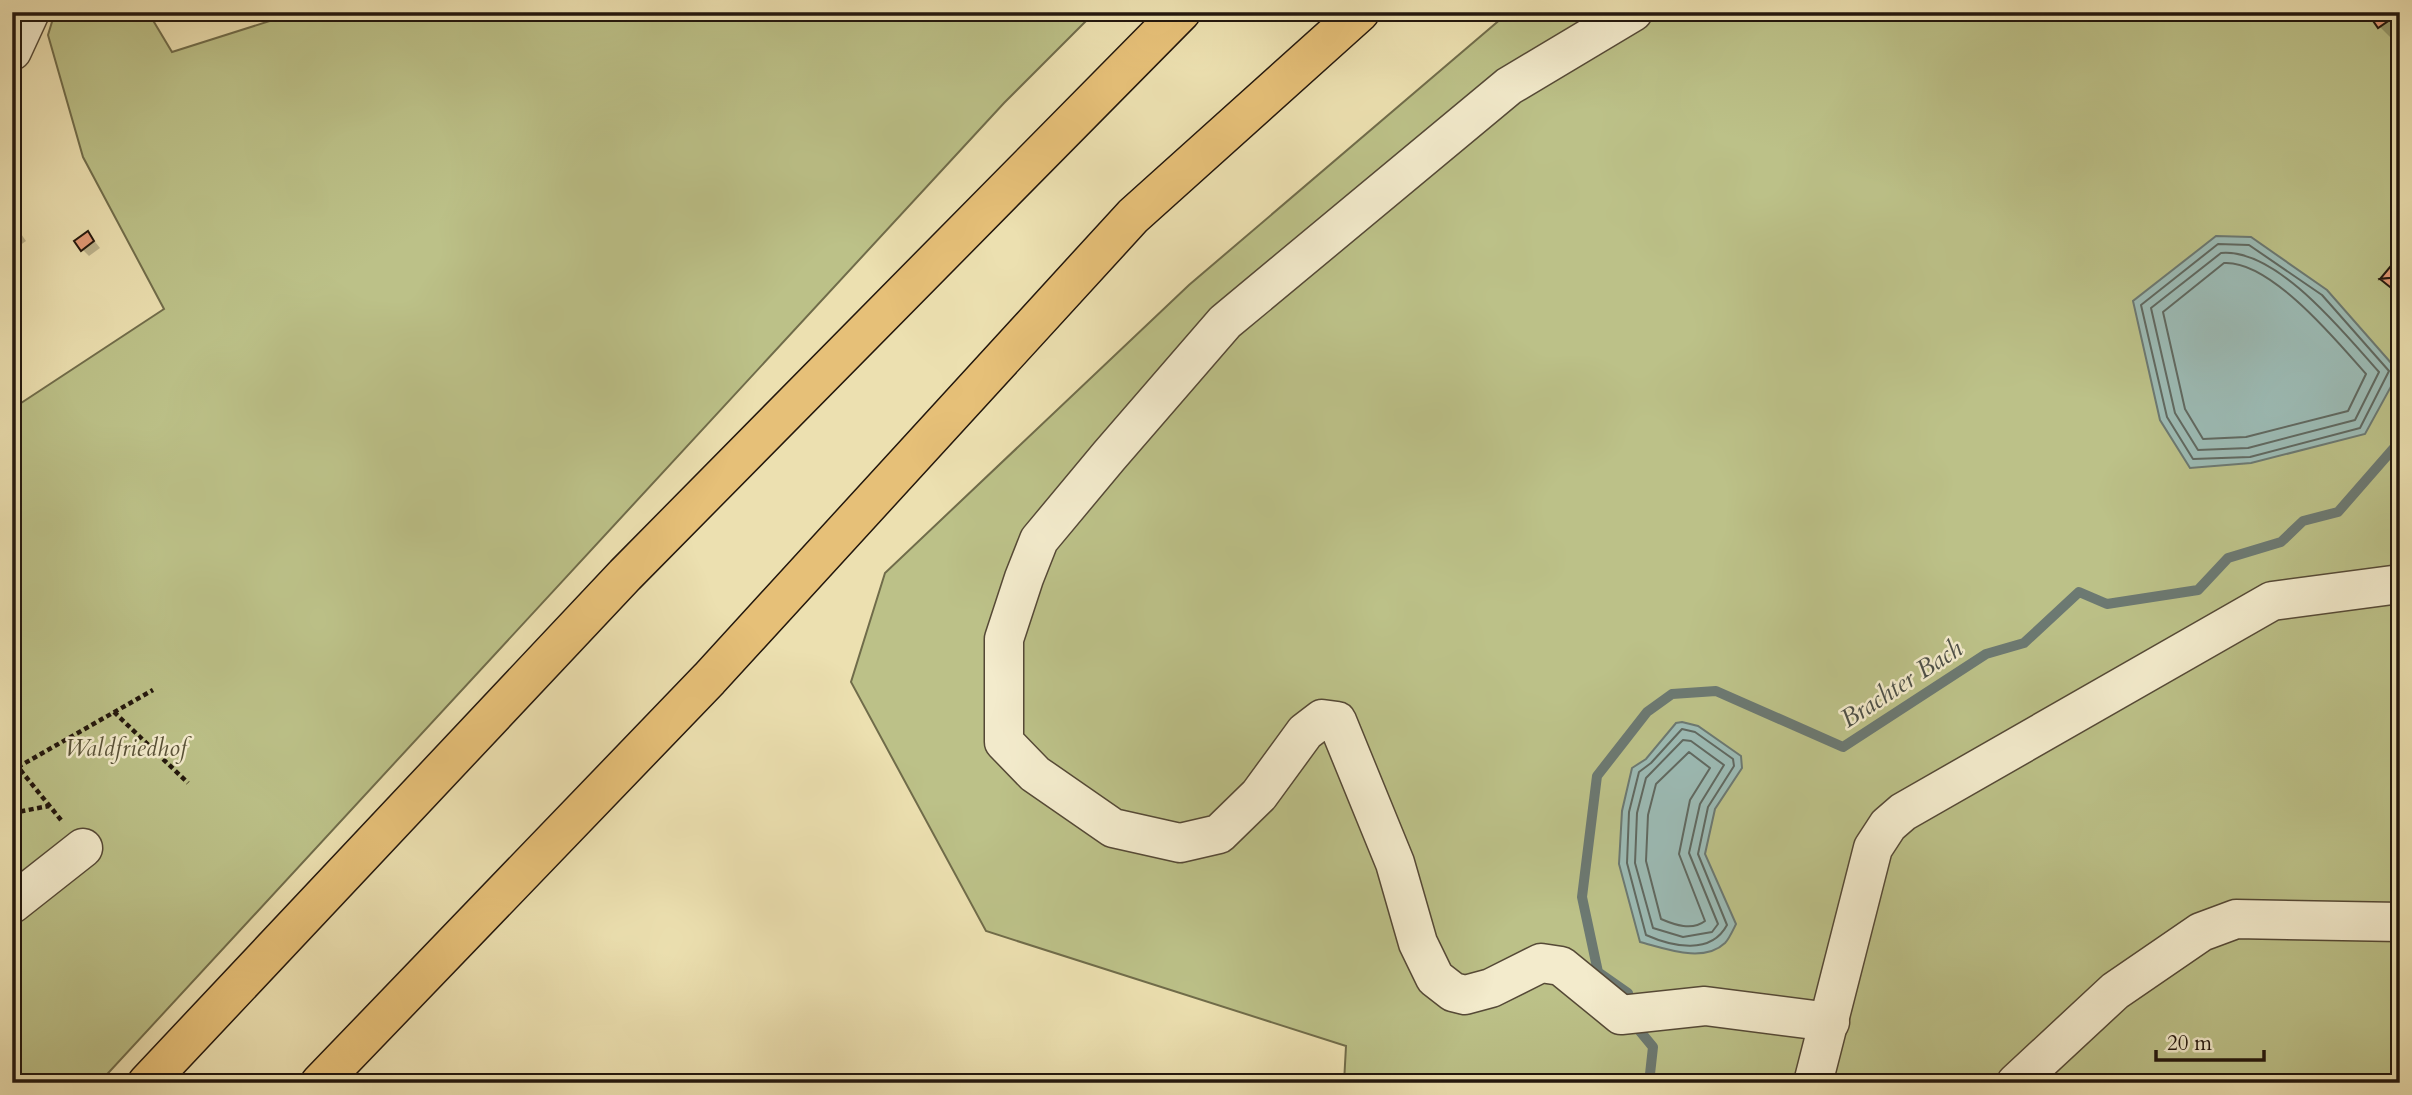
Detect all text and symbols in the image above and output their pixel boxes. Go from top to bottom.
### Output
water label: Brachter Bach [1833,631,1970,736]
park label: Waldfriedhof [65,732,192,765]
scale bar [2156,1018,2265,1062]
text: 20 m [2167,1029,2212,1058]

